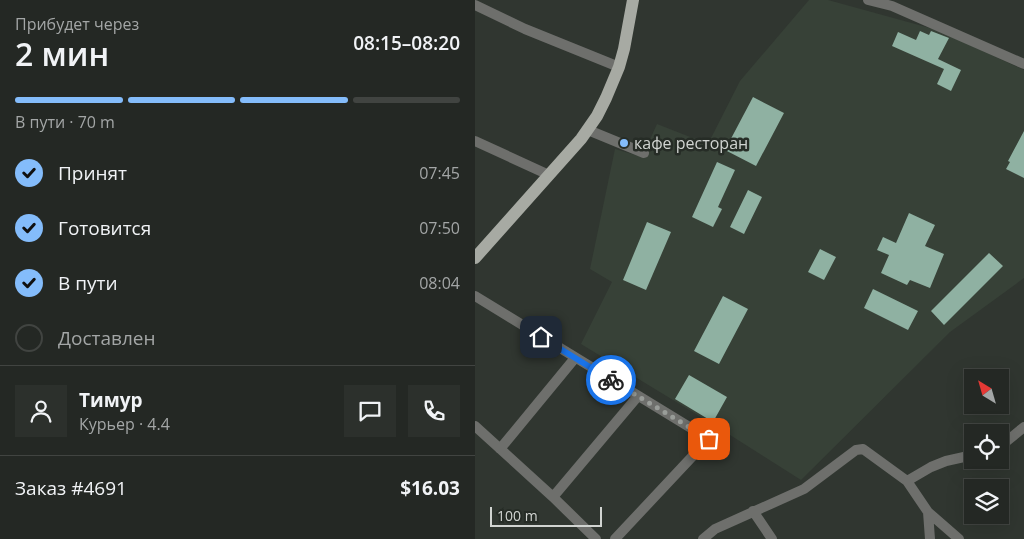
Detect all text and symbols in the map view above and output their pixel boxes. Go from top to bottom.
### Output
text: Прибудет через [15,13,139,35]
text: 08:15–08:20 [353,30,460,56]
text: 2 мин [15,32,109,75]
text: В пути · 70 m [15,111,115,133]
place label: кафе ресторан [634,132,748,154]
marker: кафе ресторан [618,137,630,149]
icon: check [15,159,43,187]
text: Принят [58,160,127,186]
text: 07:45 [419,162,460,184]
icon: check [15,214,43,242]
text: Готовится [58,215,151,241]
text: 07:50 [419,217,460,239]
icon: check [15,269,43,297]
text: В пути [58,270,118,296]
text: 08:04 [419,272,460,294]
pin [520,316,562,358]
icon: home [527,323,555,351]
text: Доставлен [58,325,156,351]
courier [586,355,636,405]
icon: bike [597,366,625,394]
north arrow [964,369,1009,414]
map controls [964,369,1009,524]
button: person [15,385,67,437]
button: chat [344,385,396,437]
button: phone [408,385,460,437]
text: Тимур [79,387,143,413]
text: Курьер · 4.4 [79,413,170,435]
pin [688,418,730,460]
button: locate [964,424,1009,469]
icon: bag [695,425,723,453]
text: Заказ #4691 [15,475,127,501]
text: $16.03 [400,475,460,501]
button: layers [964,479,1009,524]
scale bar [490,504,603,527]
text: 100 m [497,506,538,525]

